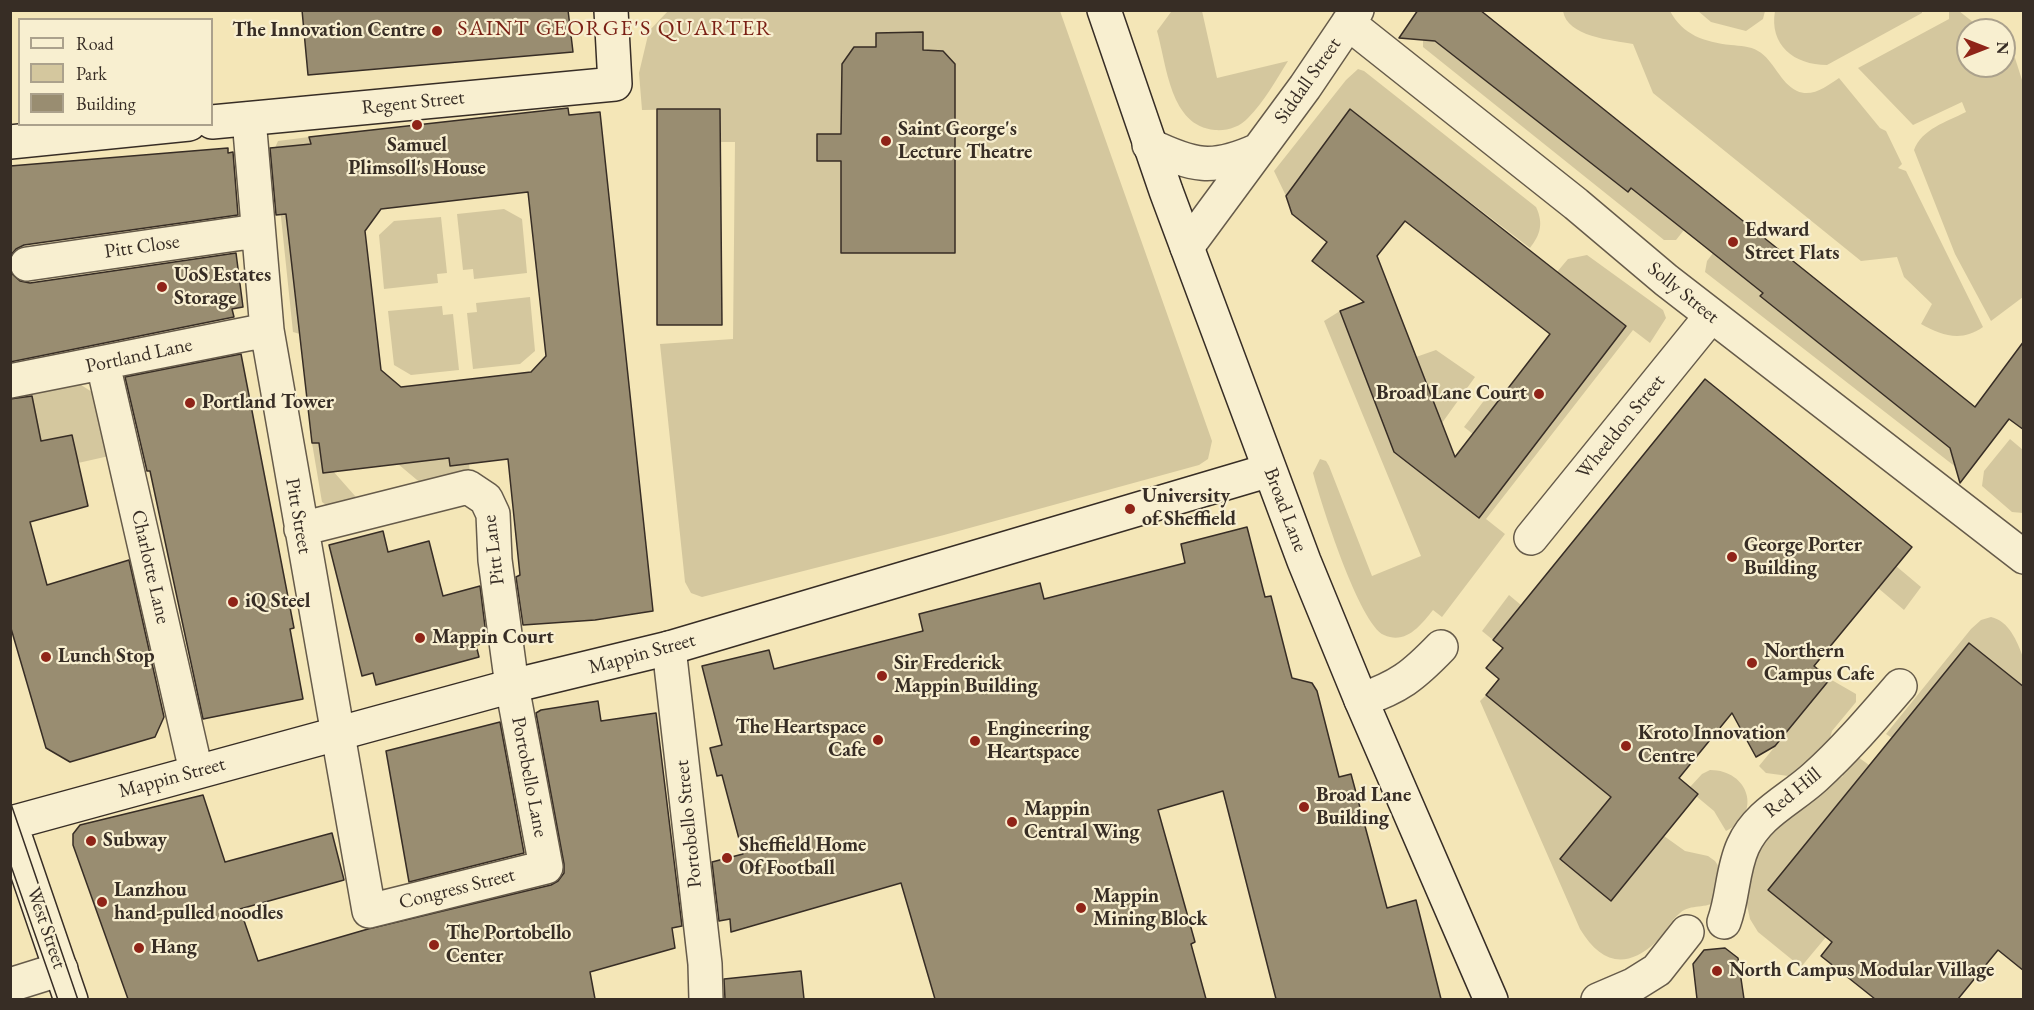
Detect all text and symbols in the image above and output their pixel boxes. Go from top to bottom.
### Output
district label: SAINT GEORGE'S QUARTER [457,16,773,42]
legend [18,18,213,126]
north arrow [1956,18,2016,78]
place label: The Innovation Centre [232,19,425,43]
marker: The Innovation Centre [430,24,444,38]
text: Road [76,32,114,55]
street label: Siddall Street [1270,33,1346,129]
text: N [1992,42,2013,54]
text: Park [76,62,107,85]
street label: Regent Street [360,86,466,120]
text: Building [76,92,136,115]
marker: Samuel Plimsoll's House [410,118,424,132]
place label: Saint George's Lecture Theatre [898,118,1032,165]
place label: Samuel Plimsoll's House [348,134,486,181]
marker: Saint George's Lecture Theatre [879,134,893,148]
place label: Edward Street Flats [1745,219,1839,266]
street label: Pitt Close [103,230,181,264]
marker: Edward Street Flats [1726,235,1740,249]
street label: Solly Street [1642,257,1724,329]
place label: UoS Estates Storage [174,264,271,311]
marker: UoS Estates Storage [155,280,169,294]
street label: Portland Lane [83,333,195,379]
street label: Wheeldon Street [1572,370,1670,484]
place label: Broad Lane Court [1376,382,1527,406]
marker: Broad Lane Court [1532,387,1546,401]
place label: Portland Tower [202,391,334,415]
marker: Portland Tower [183,396,197,410]
street label: Broad Lane [1258,465,1312,555]
street label: Pitt Street [280,476,316,556]
place label: University of Sheffield [1142,485,1236,532]
marker: University of Sheffield [1123,502,1137,516]
street label: Charlotte Lane [125,508,175,626]
street label: Pitt Lane [478,514,510,586]
place label: George Porter Building [1744,534,1862,581]
marker: George Porter Building [1725,550,1739,564]
place label: iQ Steel [245,590,311,614]
marker: iQ Steel [226,595,240,609]
place label: Mappin Court [432,626,554,650]
street label: Mappin Street [586,628,698,680]
marker: Mappin Court [413,631,427,645]
place label: Northern Campus Cafe [1764,640,1875,687]
place label: Lunch Stop [58,645,154,669]
marker: Lunch Stop [39,650,53,664]
place label: Sir Frederick Mappin Building [894,652,1038,699]
marker: Northern Campus Cafe [1745,656,1759,670]
marker: Sir Frederick Mappin Building [875,669,889,683]
street label: Portobello Lane [506,715,552,839]
place label: The Heartspace Cafe [736,716,866,763]
place label: Engineering Heartspace [987,718,1089,765]
place label: Kroto Innovation Centre [1638,722,1786,769]
marker: The Heartspace Cafe [871,733,885,747]
marker: Engineering Heartspace [968,734,982,748]
marker: Kroto Innovation Centre [1619,739,1633,753]
street label: Mappin Street [116,752,228,804]
street label: Portobello Street [670,759,708,889]
street label: Red Hill [1760,763,1826,823]
place label: Broad Lane Building [1316,784,1411,831]
place label: Mappin Central Wing [1024,798,1140,845]
marker: Broad Lane Building [1297,800,1311,814]
marker: Mappin Central Wing [1005,815,1019,829]
place label: Subway [103,829,167,853]
marker: Subway [84,834,98,848]
place label: Sheffield Home Of Football [739,834,866,881]
marker: Sheffield Home Of Football [720,851,734,865]
street label: Congress Street [397,863,517,915]
place label: Lanzhou hand-pulled noodles [114,879,283,926]
street label: West Street [21,884,71,972]
place label: Mappin Mining Block [1093,885,1207,932]
marker: Lanzhou hand-pulled noodles [95,895,109,909]
marker: Mappin Mining Block [1074,901,1088,915]
place label: The Portobello Center [446,922,571,969]
place label: Hang [151,936,197,960]
marker: The Portobello Center [427,938,441,952]
marker: Hang [132,941,146,955]
place label: North Campus Modular Village [1729,959,1994,983]
marker: North Campus Modular Village [1710,964,1724,978]

